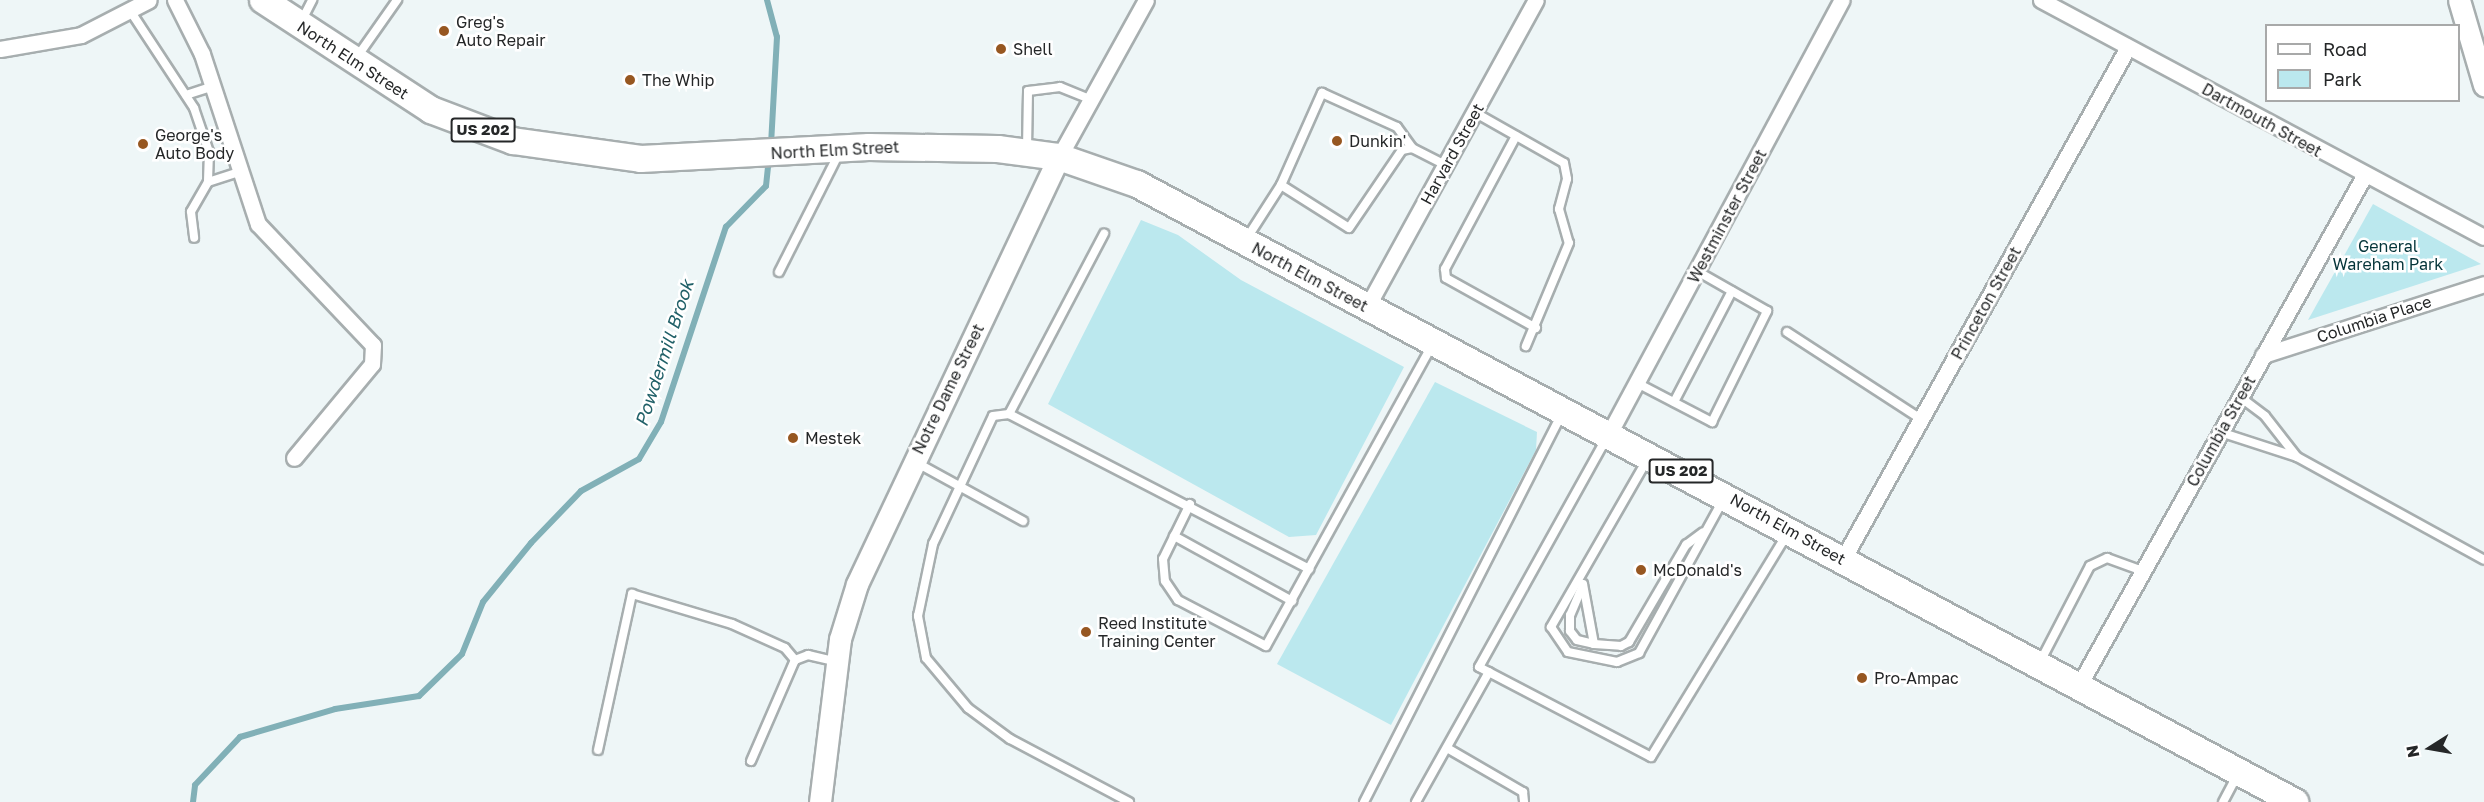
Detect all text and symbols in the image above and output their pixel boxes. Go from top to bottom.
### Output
place label: Greg's Auto Repair [456,12,545,50]
street label: North Elm Street [294,17,412,103]
marker: Greg's Auto Repair [437,24,451,38]
legend [2265,24,2460,102]
text: Road [2323,38,2367,60]
place label: Shell [1013,39,1053,59]
marker: Shell [994,42,1008,56]
text: Park [2323,68,2362,90]
place label: The Whip [642,70,714,90]
marker: The Whip [623,73,637,87]
street label: Dartmouth Street [2199,79,2325,161]
street label: Harvard Street [1416,100,1488,208]
road number: US 202 [450,118,516,142]
place label: George's Auto Body [155,125,234,163]
place label: Dunkin' [1349,131,1406,151]
marker: Dunkin' [1330,134,1344,148]
marker: George's Auto Body [136,137,150,151]
street label: North Elm Street [770,137,900,163]
street label: Westminster Street [1684,146,1770,286]
park label: General Wareham Park [2333,236,2443,274]
street label: North Elm Street [1249,238,1371,316]
street label: Princeton Street [1947,243,2025,363]
water label: Powdermill Brook [630,277,698,429]
street label: Columbia Place [2314,291,2434,347]
street label: Notre Dame Street [908,321,988,457]
street label: Columbia Street [2183,372,2259,490]
place label: Mestek [805,428,861,448]
marker: Mestek [786,431,800,445]
road number: US 202 [1648,459,1714,483]
street label: North Elm Street [1727,489,1849,569]
place label: McDonald's [1653,560,1742,580]
marker: McDonald's [1634,563,1648,577]
place label: Reed Institute Training Center [1098,613,1215,651]
marker: Reed Institute Training Center [1079,625,1093,639]
place label: Pro-Ampac [1874,668,1959,688]
marker: Pro-Ampac [1855,671,1869,685]
north arrow [2400,718,2460,778]
text: N [2401,744,2423,759]

